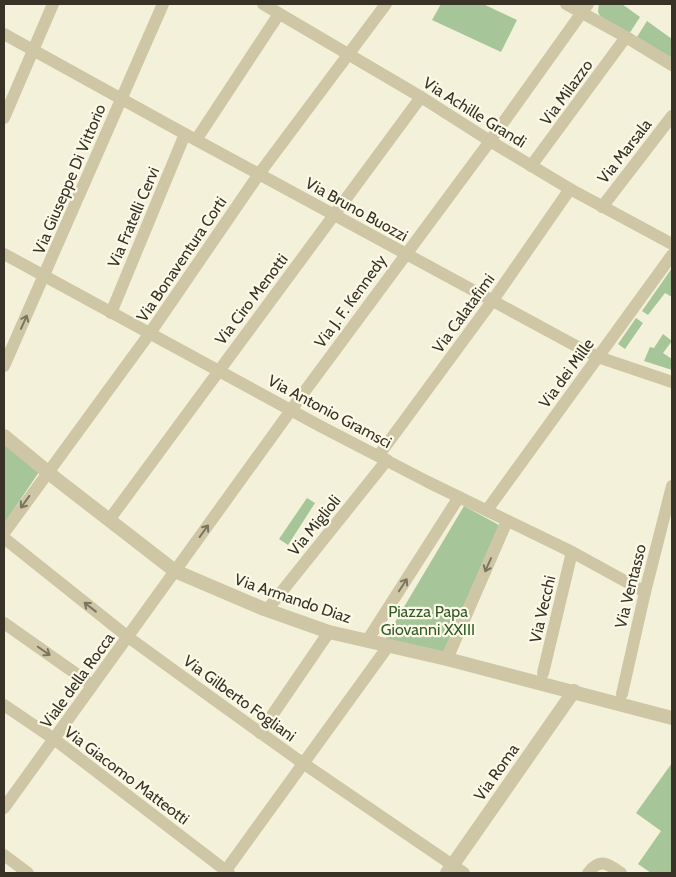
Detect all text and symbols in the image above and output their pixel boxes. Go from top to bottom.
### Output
street label: Via Milazzo [536,56,597,129]
street label: Via Achille Grandi [420,73,530,152]
street label: Via Giuseppe Di Vittorio [29,101,110,257]
street label: Via Marsala [593,115,656,187]
street label: Via Fratelli Cervi [104,164,163,270]
street label: Via Bruno Buozzi [302,173,411,245]
street label: Via Bonaventura Corti [132,193,230,325]
street label: Via Ciro Menotti [211,250,292,349]
street label: Via J. F. Kennedy [310,251,390,351]
street label: Via Calatafimi [428,270,498,357]
one-way arrow [19,315,29,330]
street label: Via dei Mille [535,335,598,412]
street label: Via Antonio Gramsci [265,371,395,452]
street label: Via Miglioli [284,491,345,559]
one-way arrow [20,495,31,508]
one-way arrow [198,525,209,538]
street label: Via Ventasso [611,542,650,630]
one-way arrow [482,557,492,572]
street label: Via Armando Diaz [232,570,354,627]
street label: Via Vecchi [526,574,559,645]
one-way arrow [398,578,408,592]
one-way arrow [84,601,97,612]
park label: Piazza Papa Giovanni XXIII [381,602,475,639]
street label: Viale della Rocca [36,629,119,732]
one-way arrow [37,646,51,656]
street label: Via Gilberto Fogliani [180,651,300,746]
street label: Via Giacomo Matteotti [61,722,193,829]
street label: Via Roma [470,740,523,804]

